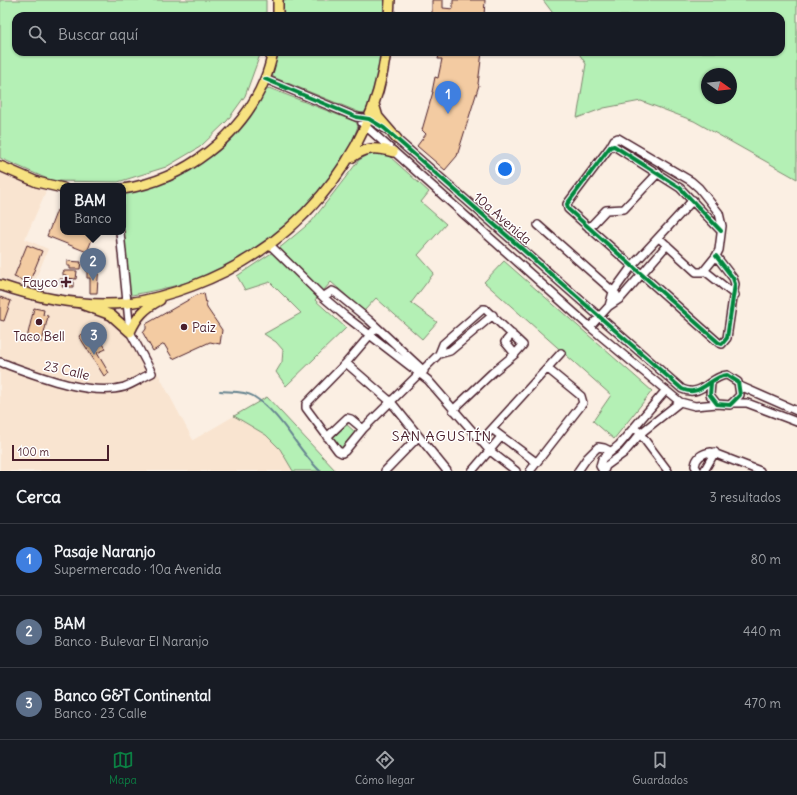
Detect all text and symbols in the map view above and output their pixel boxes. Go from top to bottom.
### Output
search box [12,12,785,56]
icon: search [26,23,48,45]
text: Buscar aquí [58,25,138,44]
north arrow [701,68,737,104]
pin: 1 [435,81,461,114]
your location [495,159,515,179]
popup [60,183,126,235]
street label: 10a Avenida [470,189,535,248]
text: BAM [74,191,106,210]
text: Banco [74,210,112,227]
pin: 2 [80,248,106,281]
place label: Fayco [23,274,58,291]
marker: Fayco [61,277,71,287]
marker: Taco Bell [34,317,44,327]
place label: Paiz [192,319,216,336]
pin: 3 [81,322,107,355]
marker: Paiz [179,322,189,332]
place label: Taco Bell [13,328,65,345]
street label: 23 Calle [42,357,91,384]
district label: SAN AGUSTÍN [392,427,492,445]
scale bar [12,443,109,462]
text: 100 m [18,445,49,459]
text: Cerca [16,486,61,508]
text: 3 resultados [710,489,781,506]
text: Pasaje Naranjo [54,542,155,561]
text: 1 [26,551,32,568]
text: 80 m [750,551,781,568]
text: Supermercado · 10a Avenida [54,561,221,578]
text: BAM [54,614,86,633]
text: 2 [25,623,33,640]
text: 440 m [743,623,781,640]
text: Banco · Bulevar El Naranjo [54,633,209,650]
text: Banco G&T Continental [54,686,211,705]
text: 3 [25,695,33,712]
text: 470 m [744,695,781,712]
text: Banco · 23 Calle [54,705,147,722]
tab: Mapa [109,749,137,787]
tab: Cómo llegar [355,749,414,787]
tab: Guardados [633,749,688,787]

